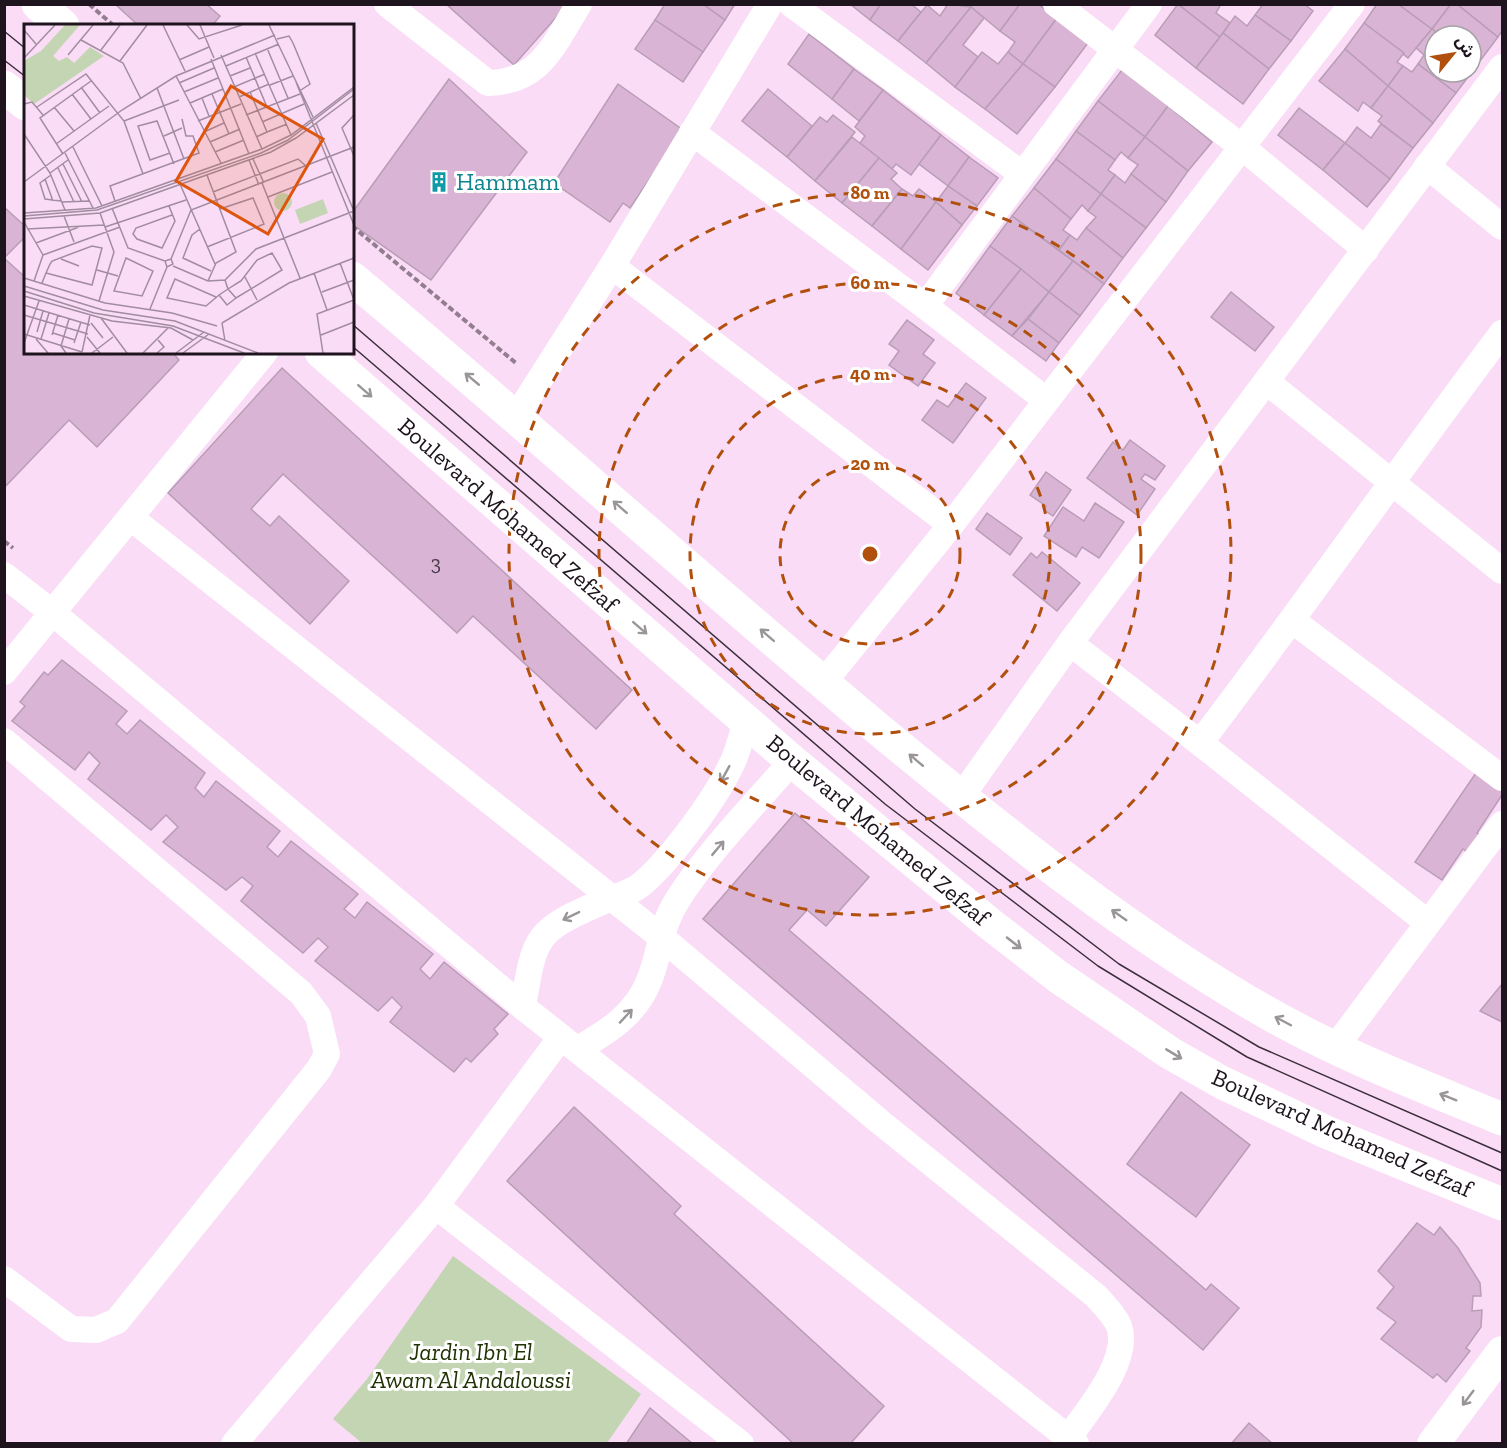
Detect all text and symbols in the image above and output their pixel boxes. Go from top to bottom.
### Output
inset map [24,24,354,354]
north arrow [1423,24,1483,84]
text: ش [1452,33,1479,61]
place label: Hammam [456,167,559,196]
building icon: Hammam [427,170,451,194]
text: 80 m [850,182,890,204]
text: 60 m [850,272,890,294]
text: 40 m [850,363,890,385]
one-way arrow [465,372,480,386]
one-way arrow [358,384,373,398]
street label: Boulevard Mohamed Zefzaf [392,411,626,620]
text: 20 m [850,453,890,475]
one-way arrow [613,500,628,514]
centre of rings [860,544,880,564]
house number: 3 [431,550,441,575]
one-way arrow [632,621,647,635]
one-way arrow [759,628,775,641]
street label: Boulevard Mohamed Zefzaf [761,728,997,933]
one-way arrow [909,753,924,767]
one-way arrow [719,765,730,783]
one-way arrow [711,841,725,856]
one-way arrow [1112,909,1128,921]
one-way arrow [563,911,581,923]
one-way arrow [1006,937,1022,949]
one-way arrow [619,1009,633,1024]
one-way arrow [1274,1015,1292,1026]
one-way arrow [1165,1049,1182,1061]
street label: Boulevard Mohamed Zefzaf [1208,1062,1479,1204]
one-way arrow [1440,1091,1458,1102]
park label: Jardin Ibn El Awam Al Andaloussi [370,1337,571,1394]
one-way arrow [1462,1389,1474,1405]

